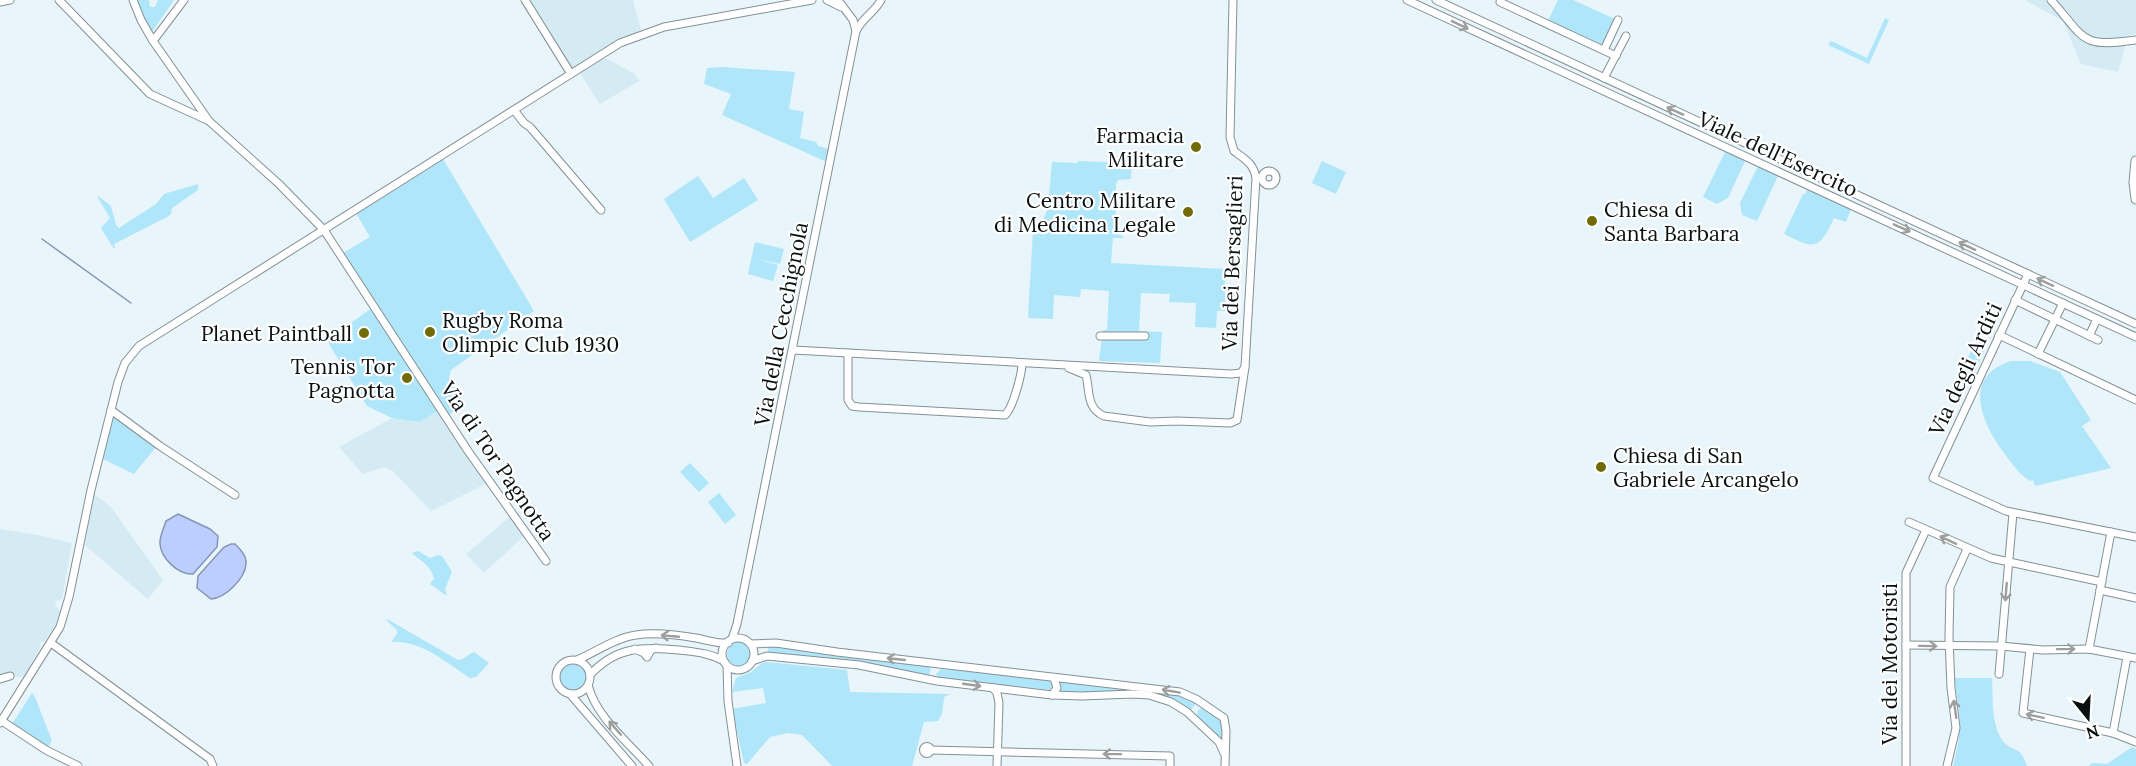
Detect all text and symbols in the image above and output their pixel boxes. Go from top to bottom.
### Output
one-way arrow [1450,19,1468,31]
one-way arrow [1667,105,1685,116]
street label: Viale dell'Esercito [1693,105,1862,203]
place label: Farmacia Militare [1096,122,1184,173]
marker: Farmacia Militare [1189,140,1203,154]
street label: Via dei Bersaglieri [1215,175,1249,352]
place label: Centro Militare di Medicina Legale [994,187,1176,238]
place label: Chiesa di Santa Barbara [1604,196,1740,247]
marker: Centro Militare di Medicina Legale [1181,205,1195,219]
marker: Chiesa di Santa Barbara [1585,214,1599,228]
street label: Via della Cecchignola [748,220,814,429]
one-way arrow [1892,223,1910,235]
one-way arrow [1958,240,1976,251]
one-way arrow [2036,276,2054,287]
street label: Via degli Arditi [1922,298,2008,441]
place label: Rugby Roma Olimpic Club 1930 [442,307,619,358]
place label: Planet Paintball [201,320,352,347]
marker: Rugby Roma Olimpic Club 1930 [423,325,437,339]
marker: Planet Paintball [357,326,371,340]
place label: Tennis Tor Pagnotta [291,353,395,404]
marker: Tennis Tor Pagnotta [400,371,414,385]
street label: Via di Tor Pagnotta [434,375,561,546]
place label: Chiesa di San Gabriele Arcangelo [1613,442,1799,493]
marker: Chiesa di San Gabriele Arcangelo [1594,460,1608,474]
one-way arrow [1939,533,1957,545]
one-way arrow [2000,581,2011,601]
street label: Via dei Motoristi [1876,583,1903,746]
one-way arrow [661,630,681,641]
one-way arrow [1918,640,1938,652]
one-way arrow [2055,644,2075,655]
one-way arrow [887,653,907,664]
one-way arrow [961,680,981,691]
one-way arrow [1161,685,1181,696]
north arrow [2058,688,2118,748]
one-way arrow [1949,699,1960,719]
one-way arrow [2026,710,2045,722]
one-way arrow [608,720,622,735]
text: N [2084,721,2102,744]
one-way arrow [1102,749,1122,760]

